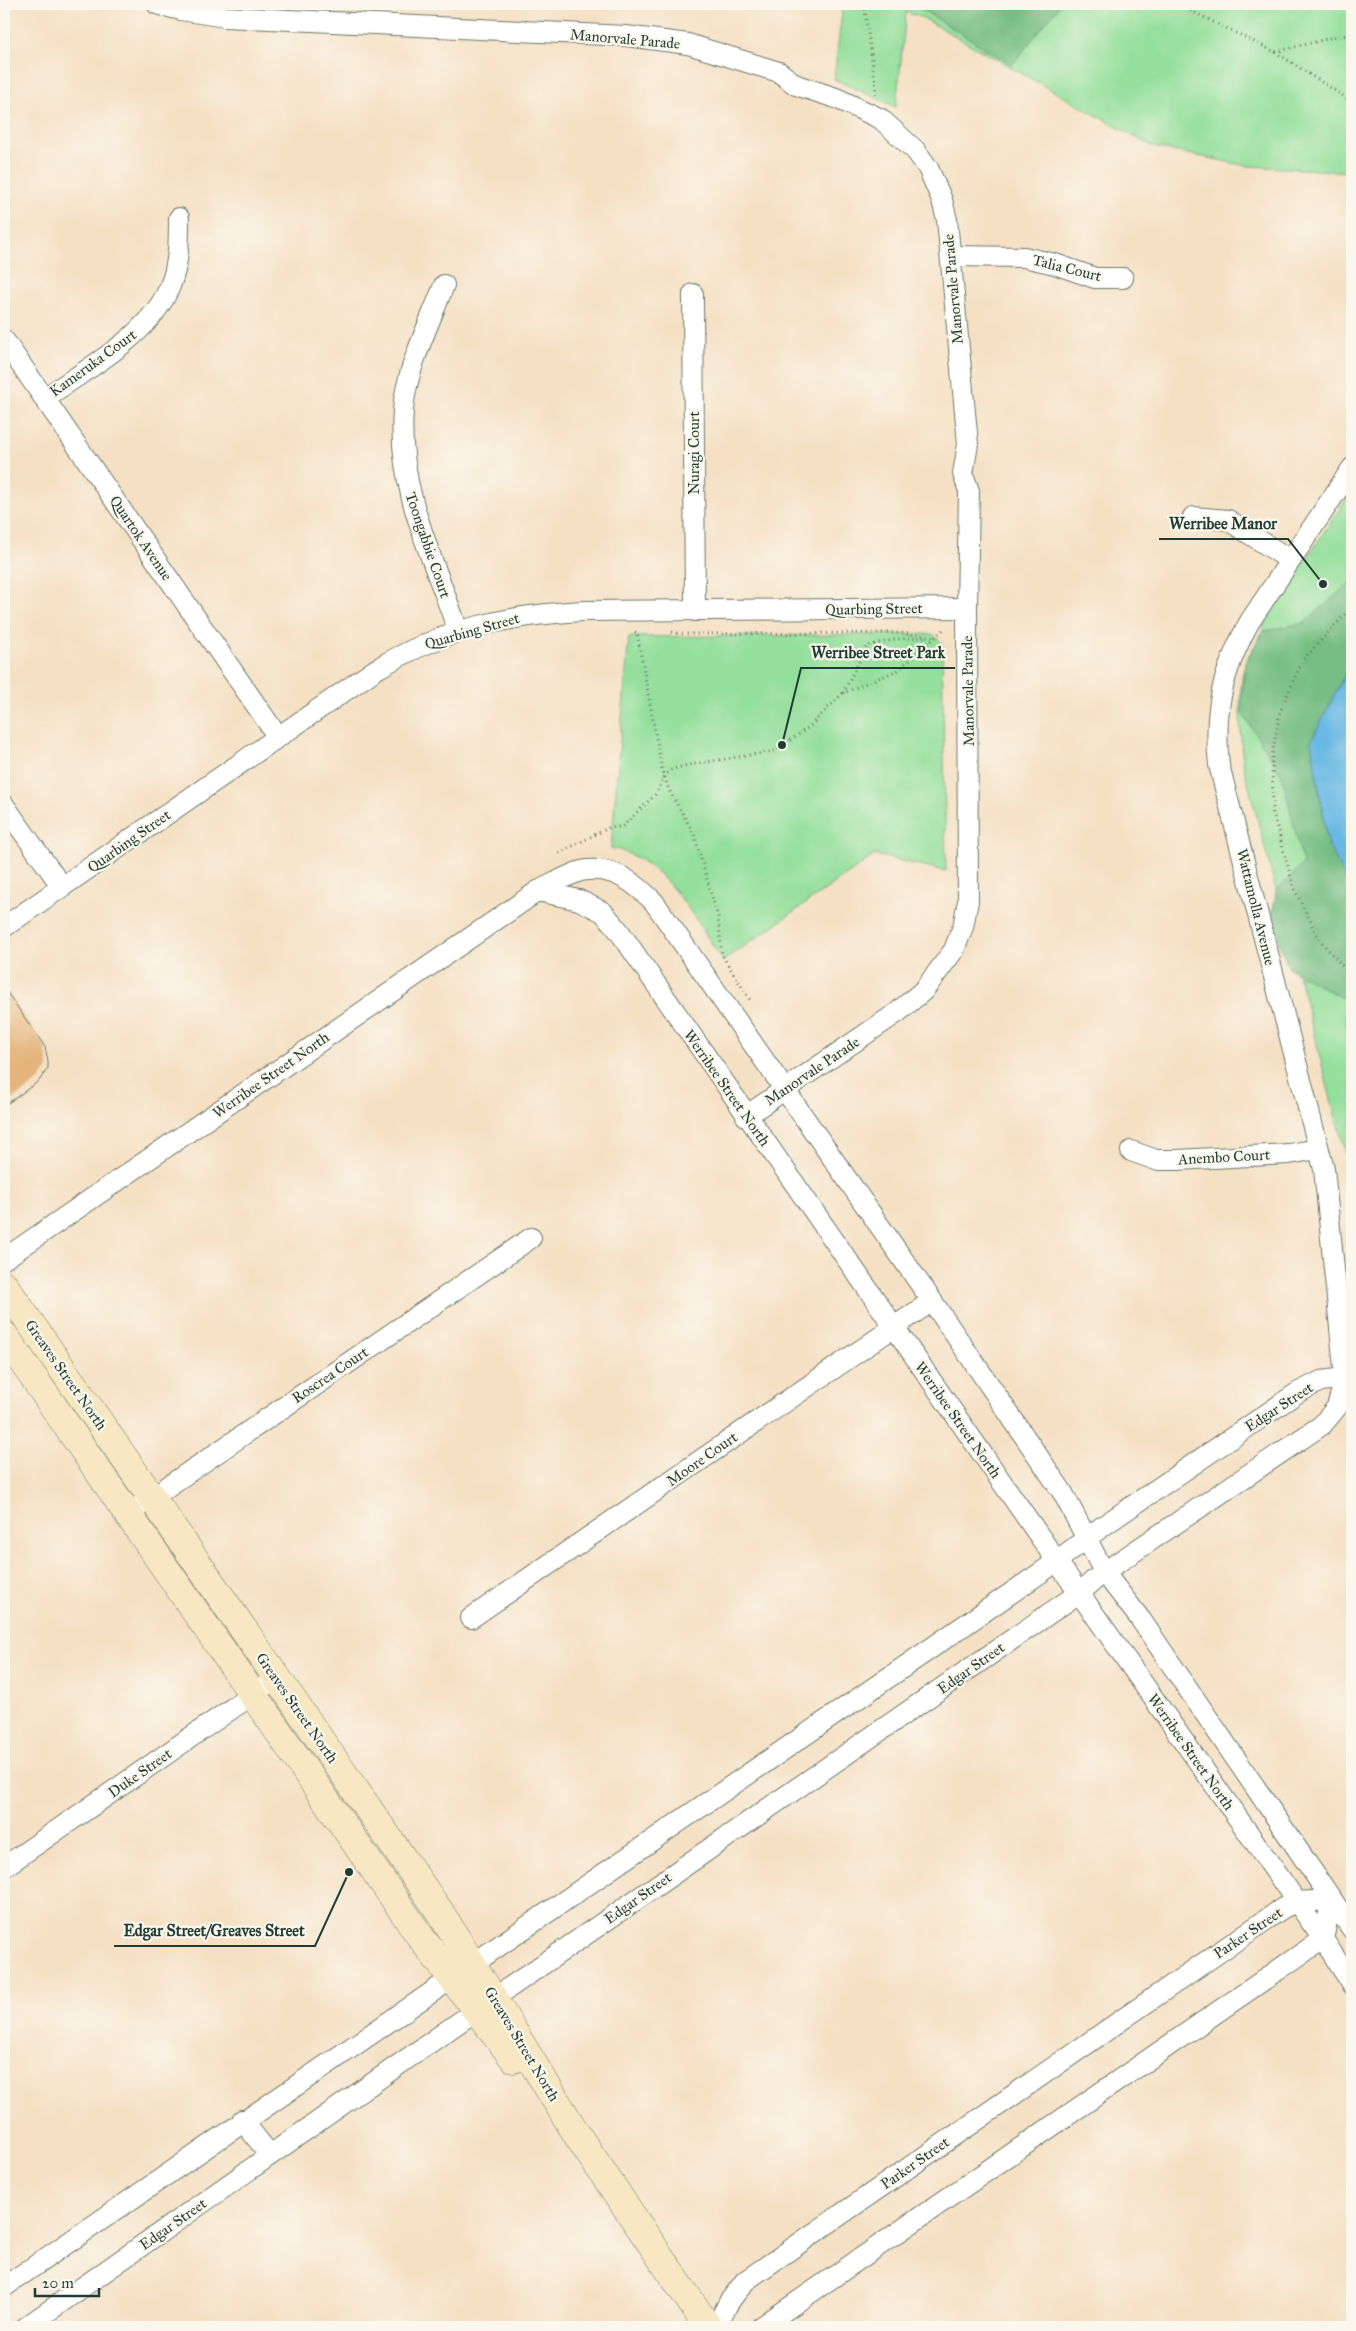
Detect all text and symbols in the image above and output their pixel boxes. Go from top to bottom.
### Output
street label: Manorvale Parade [569,25,681,53]
street label: Manorvale Parade [939,233,967,345]
street label: Talia Court [1031,251,1104,285]
street label: Kameruka Court [46,325,140,401]
street label: Nuragi Court [685,411,703,495]
street label: Toongabbie Court [401,490,455,601]
street label: Quartok Avenue [106,492,176,584]
callout: Werribee Manor [1159,508,1288,539]
text: Werribee Manor [1169,514,1278,533]
street label: Quarbing Street [825,599,924,619]
street label: Quarbing Street [423,609,522,653]
street label: Manorvale Parade [958,635,978,747]
callout: Werribee Street Park [801,637,955,668]
text: Werribee Street Park [811,643,946,662]
street label: Quarbing Street [84,805,175,876]
street label: Wattamolla Avenue [1233,847,1279,967]
street label: Werribee Street North [680,1026,774,1150]
street label: Werribee Street North [209,1028,333,1122]
street label: Manorvale Parade [761,1033,863,1109]
street label: Anembo Court [1177,1146,1271,1168]
street label: Greaves Street North [21,1316,111,1434]
street label: Roscrea Court [288,1343,372,1407]
street label: Werribee Street North [911,1358,1005,1482]
street label: Edgar Street [1242,1378,1317,1436]
street label: Moore Court [663,1428,741,1490]
street label: Edgar Street [934,1638,1009,1698]
street label: Greaves Street North [252,1649,342,1767]
street label: Werribee Street North [1144,1690,1238,1814]
street label: Duke Street [105,1744,176,1801]
street label: Edgar Street [601,1868,676,1928]
street label: Parker Street [1210,1903,1286,1963]
callout: Edgar Street/Greaves Street [114,1915,315,1946]
text: Edgar Street/Greaves Street [123,1921,305,1941]
street label: Greaves Street North [481,1983,564,2105]
street label: Parker Street [877,2132,953,2193]
street label: Edgar Street [136,2194,211,2254]
scale bar [35,2266,99,2298]
text: 20 m [42,2274,74,2292]

